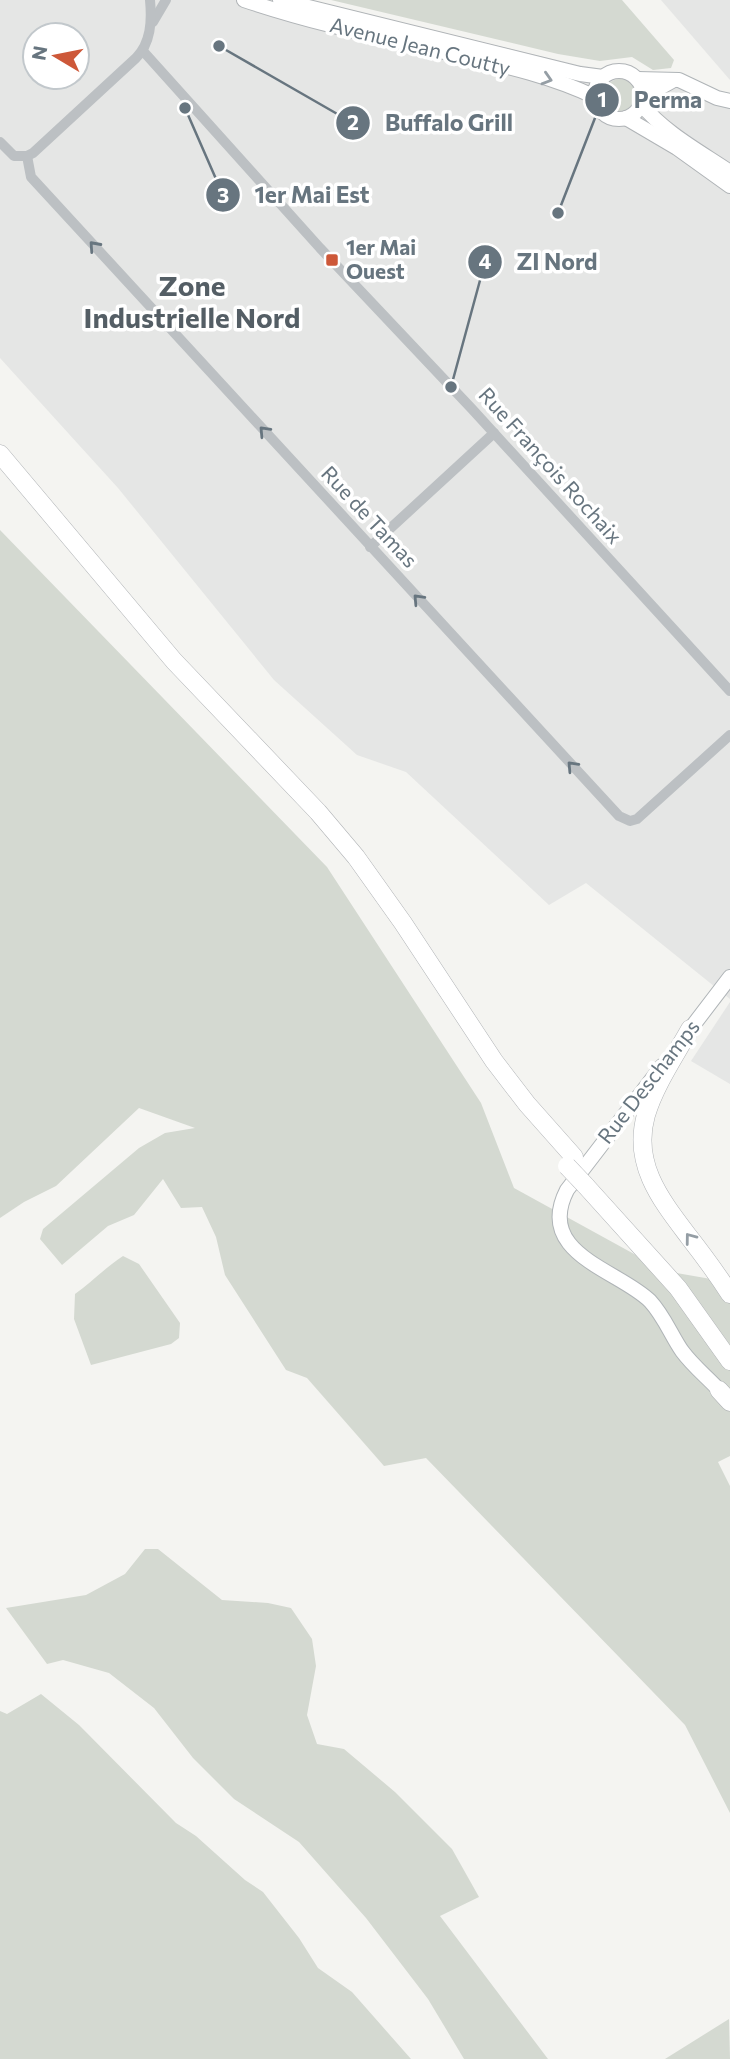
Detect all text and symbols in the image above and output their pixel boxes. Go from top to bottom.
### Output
street label: Avenue Jean Coutty [328,11,513,80]
north arrow [21,21,91,91]
text: N [26,44,51,62]
one-way arrow [541,71,553,86]
callout: Perma [585,78,716,122]
text: Perma [634,85,702,113]
text: 1 [597,86,607,111]
callout: Buffalo Grill [336,101,527,145]
text: Buffalo Grill [385,108,513,136]
text: 2 [347,109,359,134]
callout: 1er Mai Est [206,173,384,217]
text: 1er Mai Est [254,180,370,208]
text: 3 [217,182,229,207]
place label: 1er Mai Ouest [346,234,416,283]
callout: ZI Nord [468,240,612,284]
one-way arrow [90,241,102,254]
text: ZI Nord [516,247,598,275]
text: 4 [479,248,492,273]
marker: 1er Mai Ouest [324,252,340,268]
district label: Zone Industrielle Nord [84,268,300,334]
street label: Rue François Rochaix [474,382,628,548]
one-way arrow [260,426,273,439]
street label: Rue de Tamas [317,460,423,572]
one-way arrow [414,594,427,607]
one-way arrow [568,761,581,774]
street label: Rue Deschamps [592,1014,704,1148]
one-way arrow [686,1234,699,1246]

